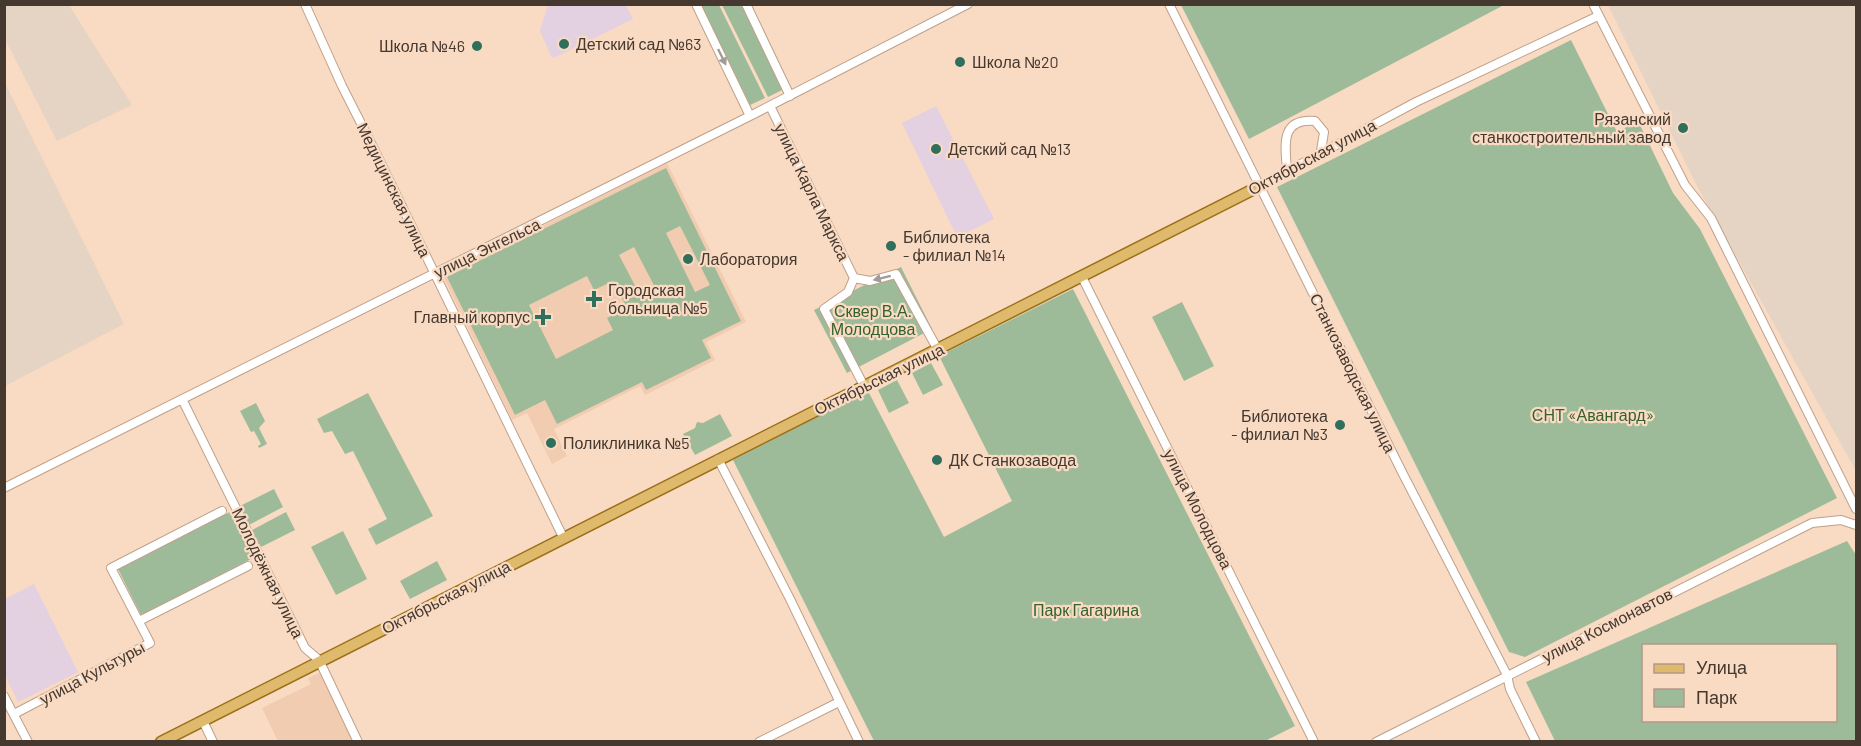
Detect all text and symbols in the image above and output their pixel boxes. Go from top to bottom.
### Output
place label: Детский сад №63 [576,34,702,53]
place label: Школа №46 [379,36,465,55]
marker: Детский сад №63 [557,37,571,51]
marker: Школа №46 [470,39,484,53]
one-way arrow [717,49,726,66]
place label: Школа №20 [972,52,1059,71]
marker: Школа №20 [953,55,967,69]
place label: Рязанский станкостроительный завод [1472,109,1672,146]
street label: Октябрьская улица [1245,115,1379,198]
street label: Медицинская улица [354,119,435,260]
street label: улица Карла Маркса [771,120,854,264]
marker: Рязанский станкостроительный завод [1676,121,1690,135]
place label: Детский сад №13 [948,139,1071,158]
marker: Детский сад №13 [929,142,943,156]
street label: улица Энгельса [431,214,543,282]
place label: Библиотека - филиал №14 [903,227,1006,264]
marker: Библиотека - филиал №14 [884,239,898,253]
place label: Лаборатория [700,249,797,268]
marker: Лаборатория [681,252,695,266]
one-way arrow [873,273,891,283]
place label: Городская больница №5 [608,280,708,317]
marker: Городская больница №5 [585,290,603,308]
street label: Станкозаводская улица [1307,290,1400,456]
park label: Сквер В.А. Молодцова [831,301,915,338]
place label: Главный корпус [414,307,530,326]
marker: Главный корпус [534,308,552,326]
street label: Октябрьская улица [811,339,947,418]
park label: СНТ «Авангард» [1532,405,1654,424]
place label: Библиотека - филиал №3 [1231,406,1328,443]
marker: Библиотека - филиал №3 [1333,418,1347,432]
place label: Поликлиника №5 [563,433,689,452]
marker: Поликлиника №5 [544,436,558,450]
street label: улица Молодцова [1160,446,1237,572]
place label: ДК Станкозавода [949,450,1076,469]
marker: ДК Станкозавода [930,453,944,467]
street label: Молодёжная улица [229,505,308,641]
street label: Октябрьская улица [378,556,513,637]
street label: улица Космонавтов [1538,583,1675,666]
park label: Парк Гагарина [1033,600,1139,619]
street label: улица Культуры [36,637,148,708]
legend [1642,644,1837,722]
text: Улица [1696,656,1748,678]
text: Парк [1696,686,1737,708]

